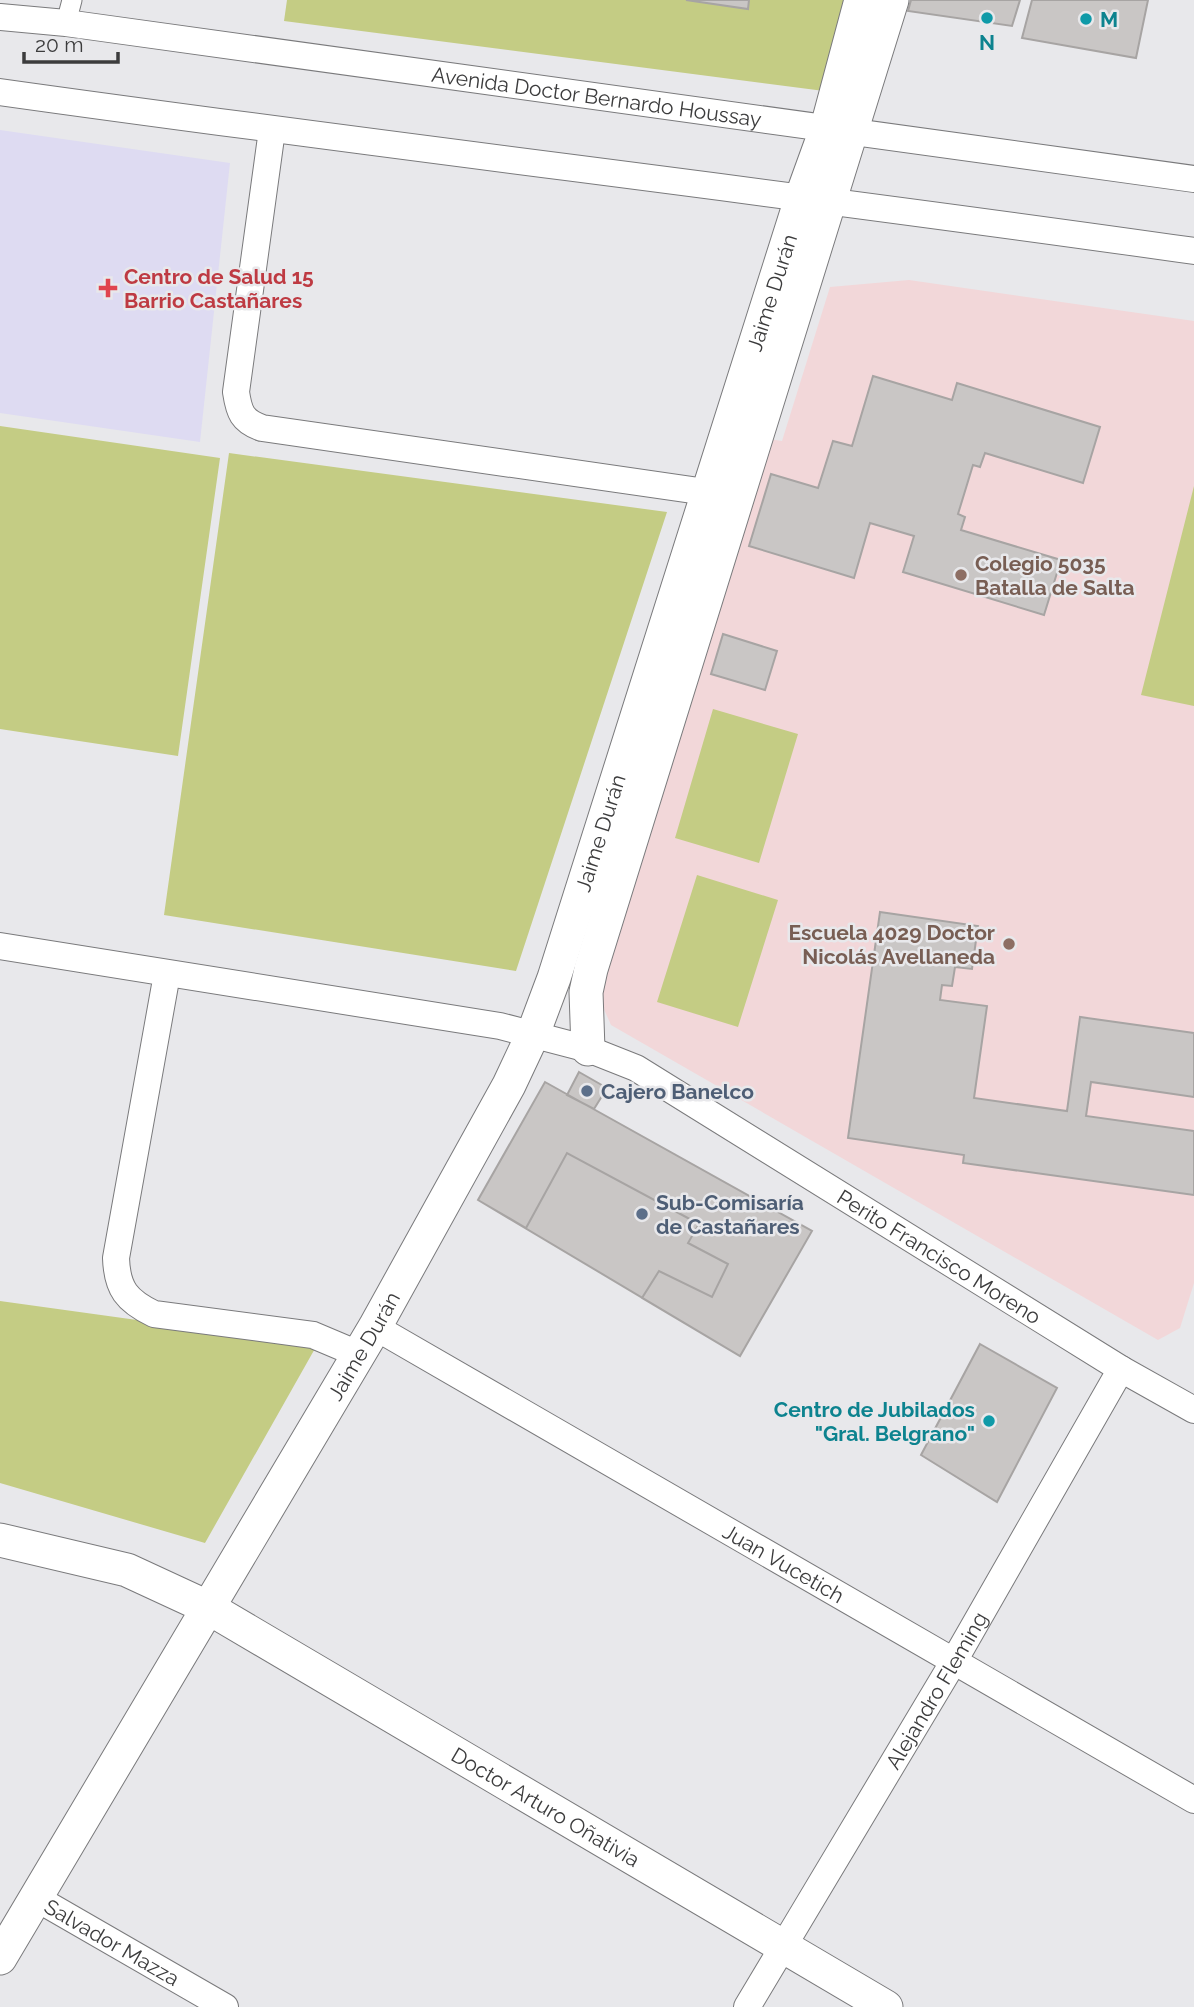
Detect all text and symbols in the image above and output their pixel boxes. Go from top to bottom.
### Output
place label: M [1100,7,1118,32]
marker: N [979,10,995,26]
marker: M [1078,11,1094,27]
scale bar [24,21,119,65]
place label: N [979,30,995,55]
text: 20 m [35,32,83,57]
street label: Avenida Doctor Bernardo Houssay [430,61,763,132]
street label: Jaime Durán [741,231,802,354]
place label: Centro de Salud 15 Barrio Castañares [124,264,314,313]
marker: Centro de Salud 15 Barrio Castañares [98,278,118,298]
place label: Colegio 5035 Batalla de Salta [975,551,1134,600]
marker: Colegio 5035 Batalla de Salta [953,567,969,583]
street label: Jaime Durán [570,771,630,895]
place label: Escuela 4029 Doctor Nicolás Avellaneda [788,920,995,969]
marker: Escuela 4029 Doctor Nicolás Avellaneda [1001,936,1017,952]
place label: Cajero Banelco [601,1079,754,1104]
marker: Cajero Banelco [579,1083,595,1099]
street label: Perito Francisco Moreno [833,1184,1046,1329]
place label: Sub-Comisaría de Castañares [656,1190,804,1239]
marker: Sub-Comisaría de Castañares [634,1206,650,1222]
street label: Jaime Durán [322,1287,405,1405]
place label: Centro de Jubilados "Gral. Belgrano" [774,1397,975,1446]
marker: Centro de Jubilados "Gral. Belgrano" [981,1413,997,1429]
street label: Juan Vucetich [719,1518,849,1608]
street label: Alejandro Fleming [880,1607,992,1773]
street label: Doctor Arturo Oñativia [447,1742,645,1872]
street label: Salvador Mazza [40,1893,184,1991]

